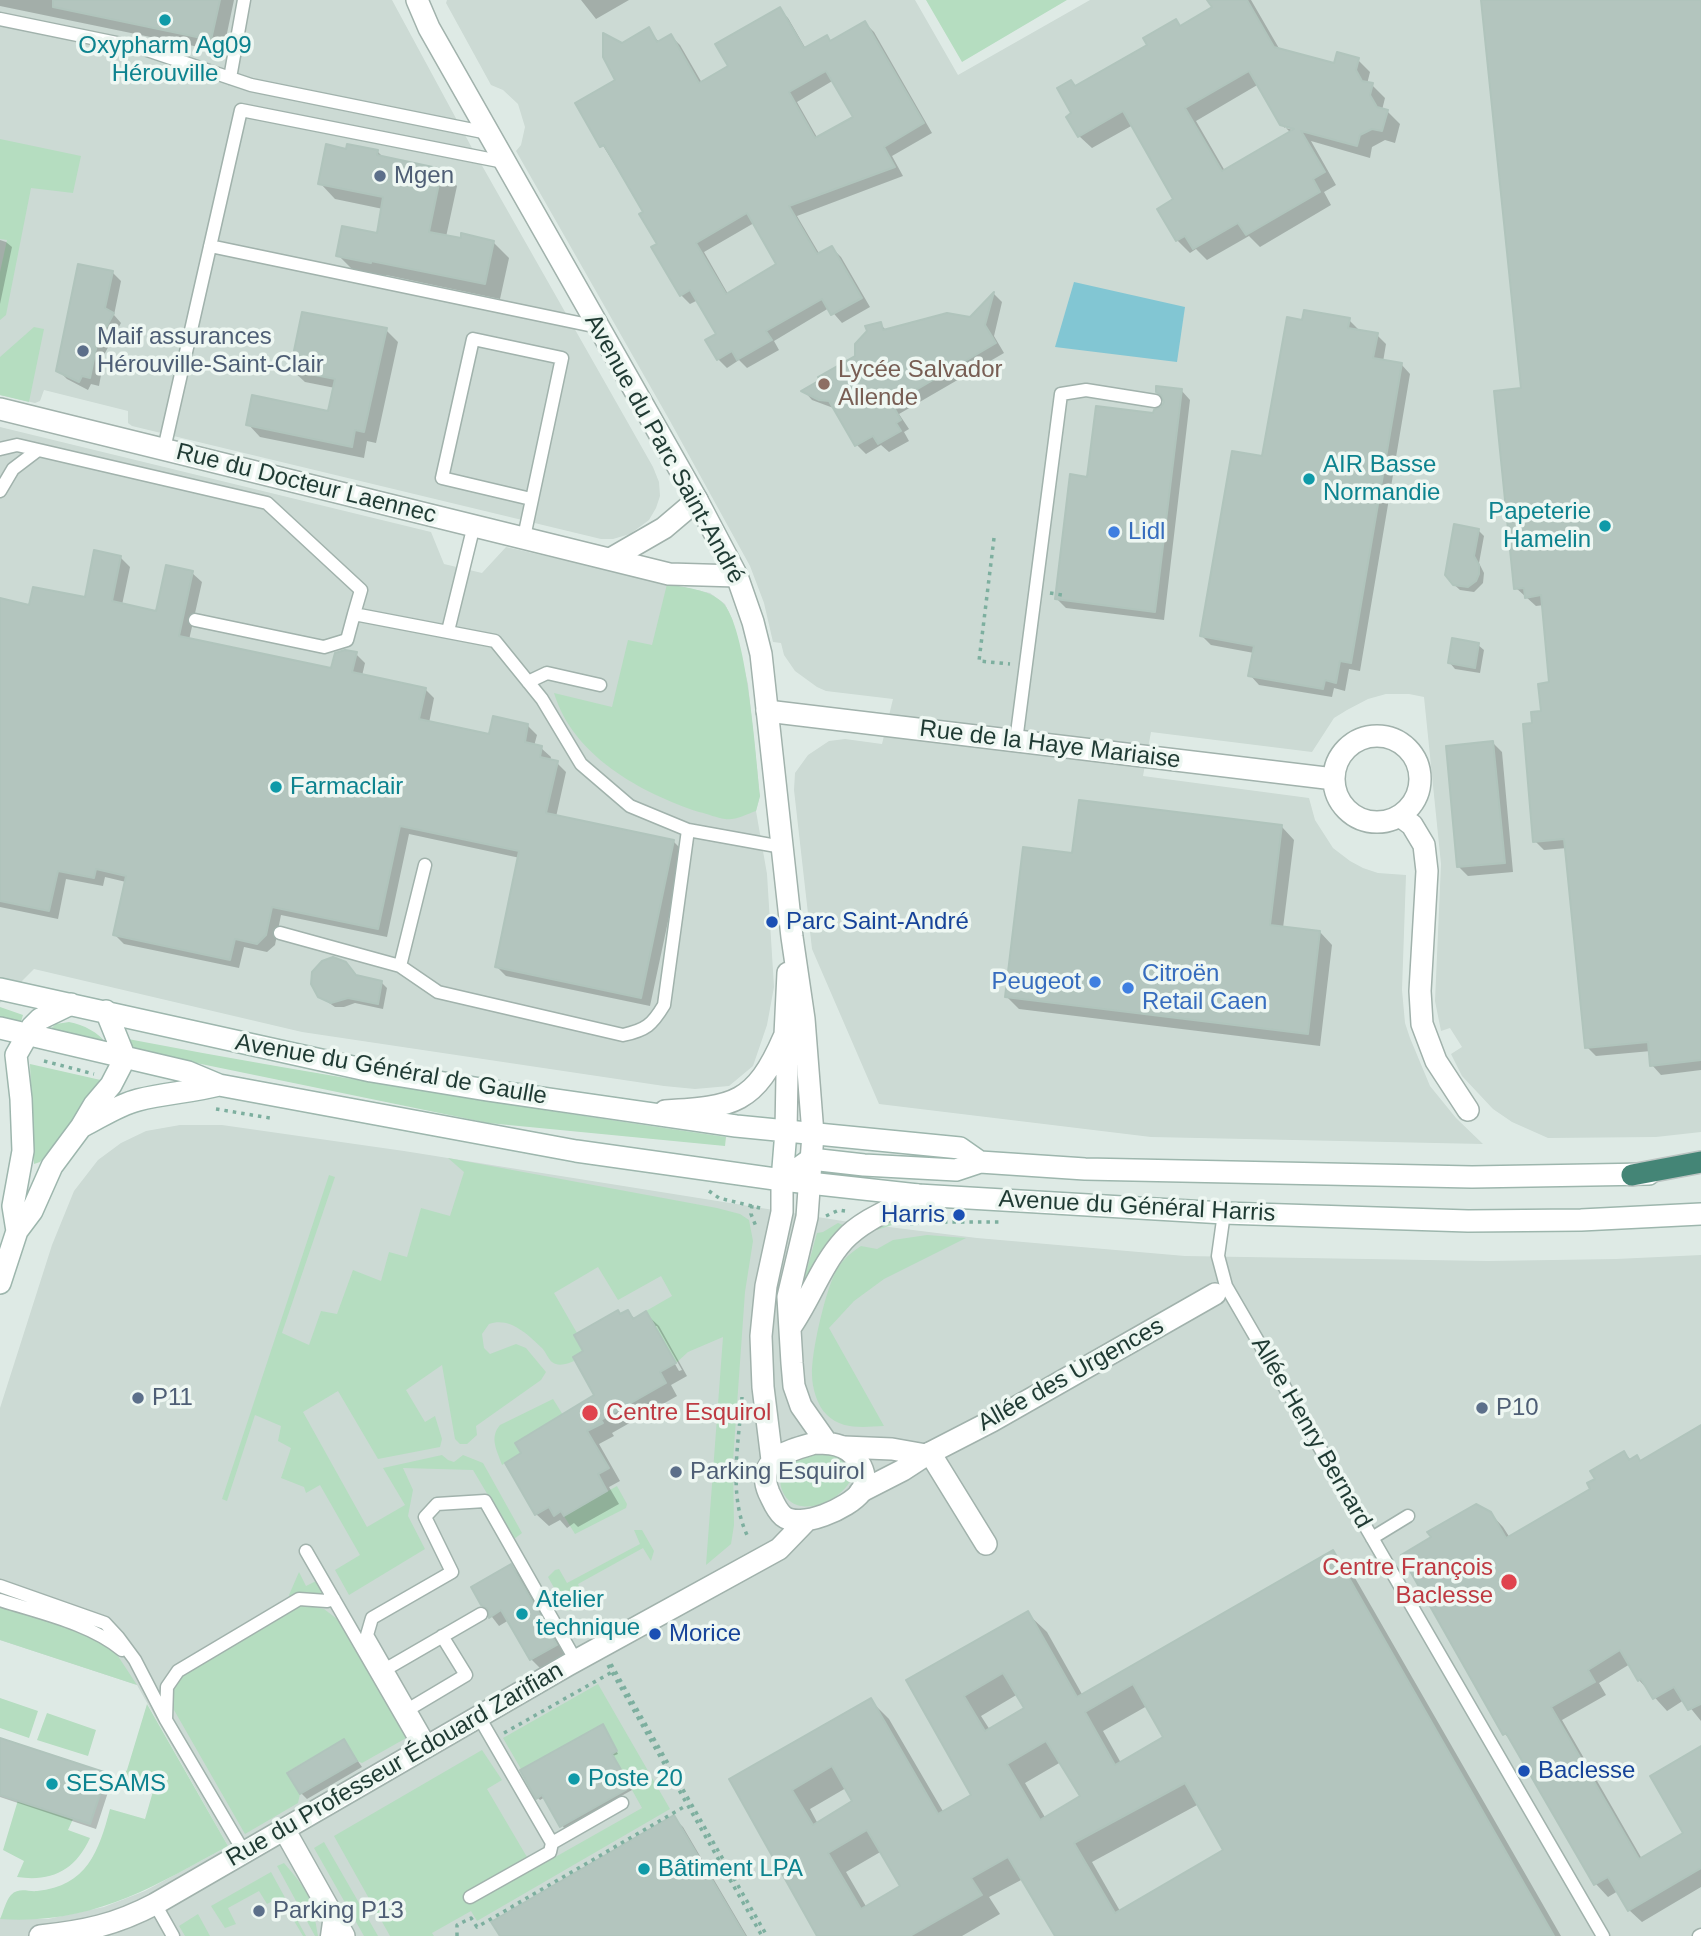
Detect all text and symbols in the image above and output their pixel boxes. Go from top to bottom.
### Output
marker: Oxypharm Ag09 Hérouville [157,12,173,28]
place label: Oxypharm Ag09 Hérouville [78,32,252,88]
place label: Mgen [394,162,454,190]
marker: Mgen [372,168,388,184]
street label: Avenue du Parc Saint-André [578,309,750,589]
place label: Maif assurances Hérouville-Saint-Clair [97,323,324,379]
marker: Maif assurances Hérouville-Saint-Clair [75,343,91,359]
place label: Lycée Salvador Allende [838,356,1003,412]
marker: Lycée Salvador Allende [816,376,832,392]
street label: Rue du Docteur Laennec [173,438,439,530]
place label: AIR Basse Normandie [1323,451,1440,507]
marker: AIR Basse Normandie [1301,471,1317,487]
place label: Papeterie Hamelin [1488,498,1591,554]
place label: Lidl [1128,518,1165,546]
marker: Papeterie Hamelin [1597,518,1613,534]
marker: Lidl [1106,524,1122,540]
street label: Rue de la Haye Mariaise [918,715,1182,775]
place label: Farmaclair [290,773,403,801]
marker: Farmaclair [268,779,284,795]
place label: Parc Saint-André [786,908,969,936]
marker: Parc Saint-André [764,914,780,930]
place label: Citroën Retail Caen [1142,960,1267,1016]
place label: Peugeot [992,968,1081,996]
marker: Peugeot [1087,974,1103,990]
marker: Citroën Retail Caen [1120,980,1136,996]
street label: Avenue du Général de Gaulle [233,1028,549,1112]
street label: Avenue du Général Harris [998,1185,1276,1229]
place label: Harris [881,1201,945,1229]
marker: Harris [951,1207,967,1223]
street label: Allée des Urgences [973,1312,1169,1438]
street label: Allée Henry Bernard [1245,1332,1377,1534]
place label: P11 [152,1384,193,1412]
marker: P11 [130,1390,146,1406]
place label: P10 [1496,1394,1539,1422]
place label: Centre Esquirol [606,1399,771,1427]
marker: P10 [1474,1400,1490,1416]
marker: Centre Esquirol [580,1403,600,1423]
place label: Parking Esquirol [690,1458,865,1486]
marker: Parking Esquirol [668,1464,684,1480]
place label: Centre François Baclesse [1322,1554,1493,1610]
marker: Centre François Baclesse [1499,1572,1519,1592]
place label: Atelier technique [536,1586,640,1642]
marker: Atelier technique [514,1606,530,1622]
place label: Morice [669,1620,741,1648]
marker: Morice [647,1626,663,1642]
street label: Rue du Professeur Édouard Zarifian [221,1656,569,1874]
place label: Baclesse [1538,1757,1635,1785]
marker: Baclesse [1516,1763,1532,1779]
place label: Poste 20 [588,1765,683,1793]
place label: SESAMS [66,1770,166,1798]
marker: Poste 20 [566,1771,582,1787]
marker: SESAMS [44,1776,60,1792]
place label: Bâtiment LPA [658,1855,803,1883]
marker: Bâtiment LPA [636,1861,652,1877]
place label: Parking P13 [273,1897,404,1925]
marker: Parking P13 [251,1903,267,1919]

